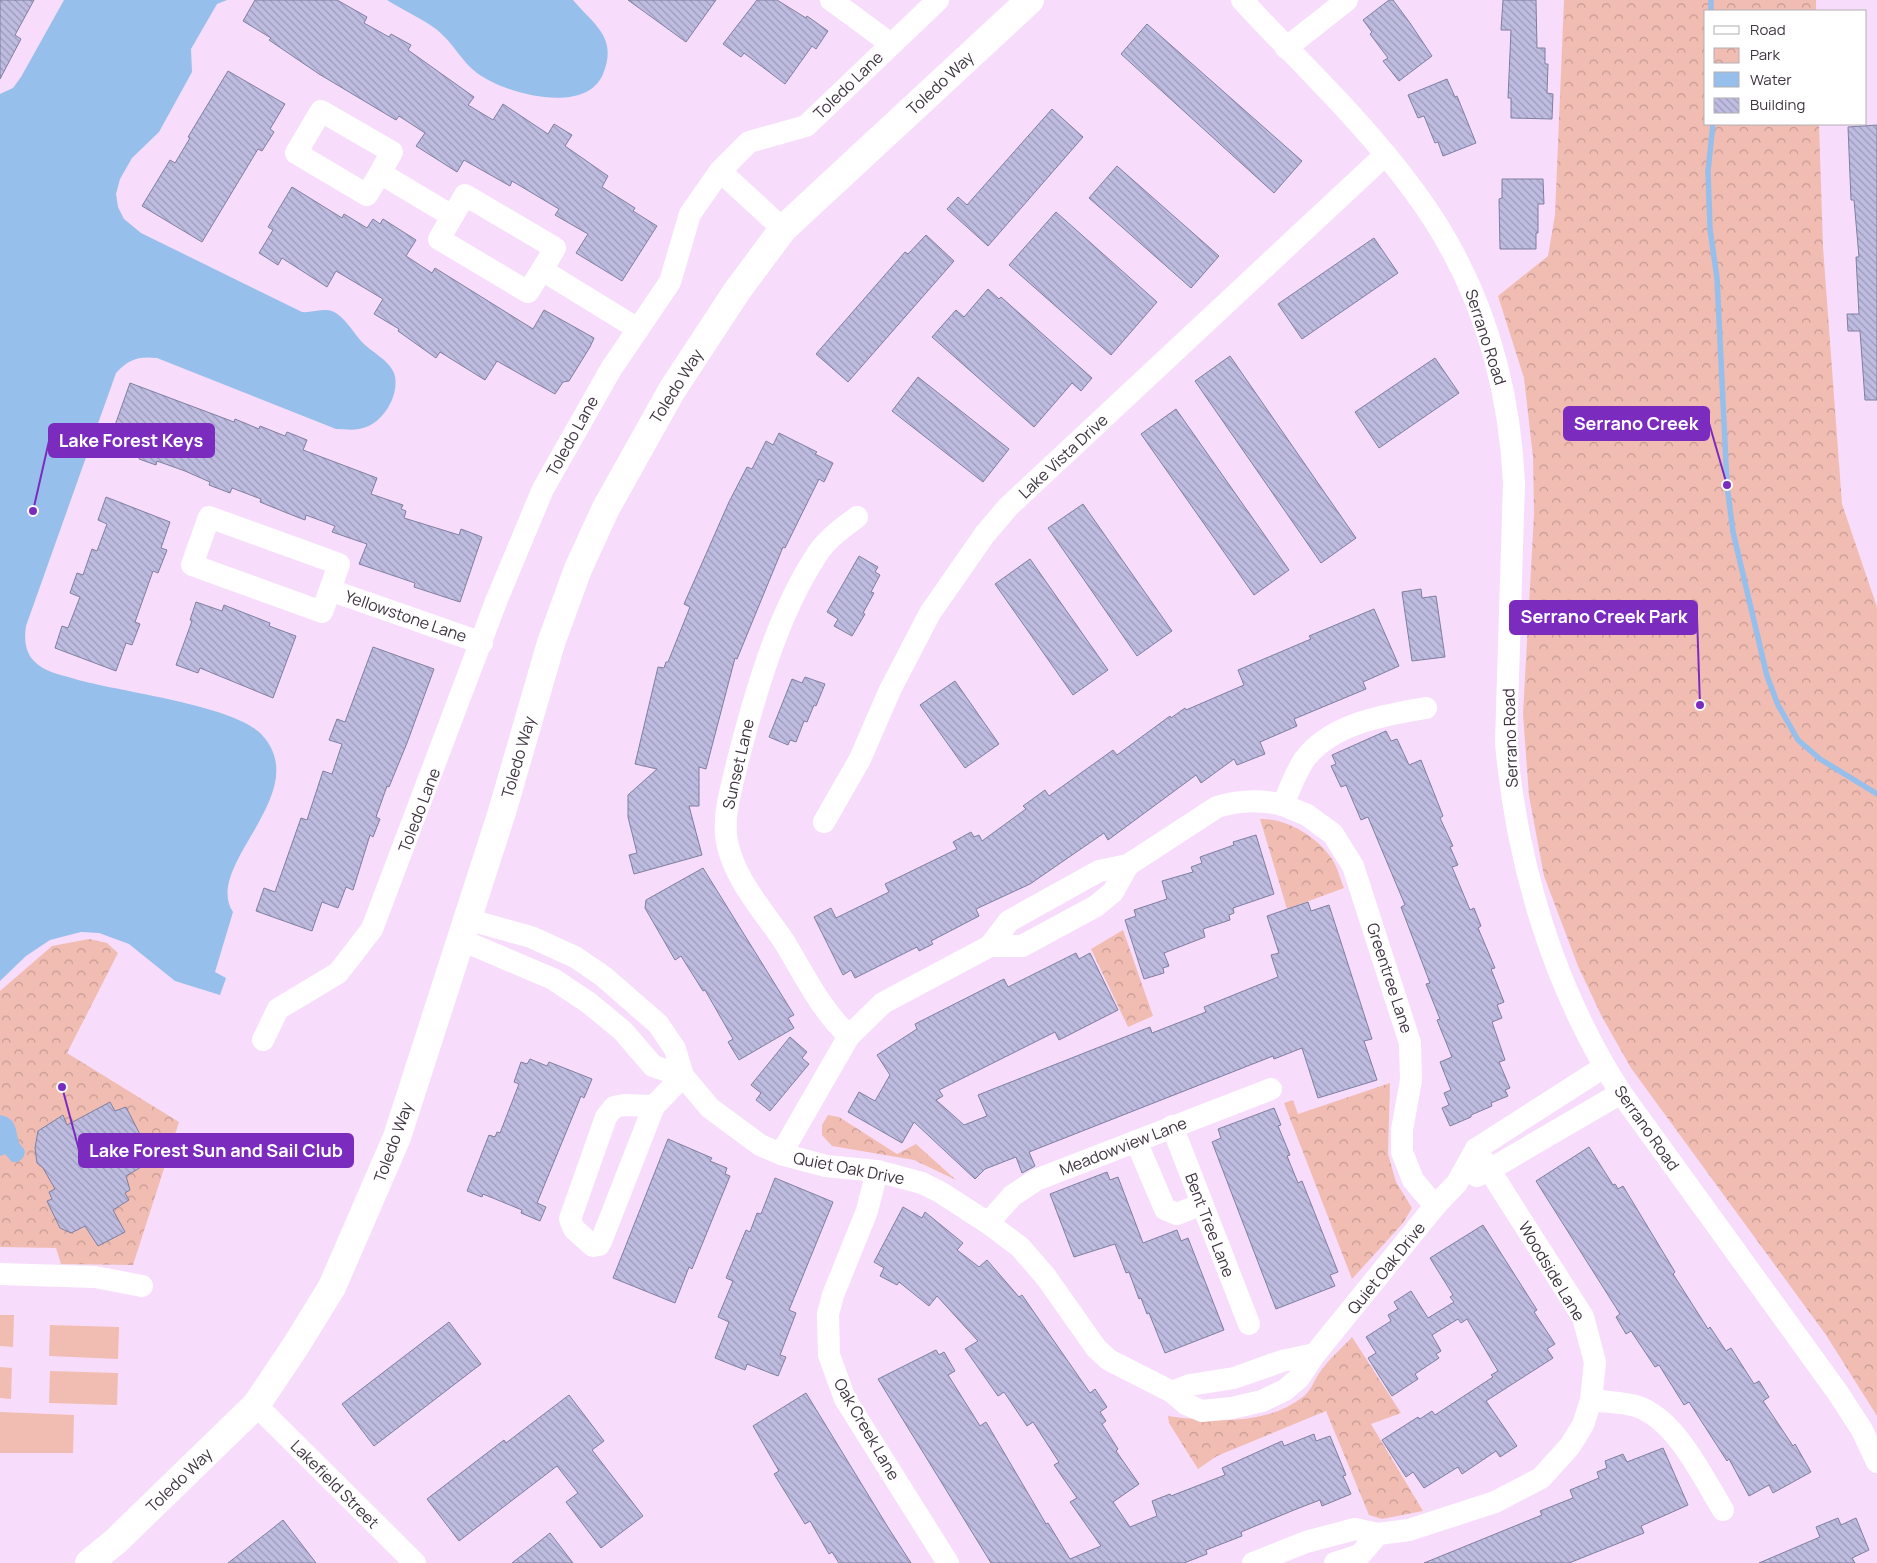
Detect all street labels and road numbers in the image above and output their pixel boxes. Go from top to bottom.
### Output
street label: Toledo Lane [808,46,888,124]
street label: Toledo Way [902,46,979,120]
street label: Serrano Road [1460,286,1512,388]
street label: Toledo Way [644,344,708,427]
street label: Toledo Lane [541,392,603,480]
street label: Lake Vista Drive [1014,409,1112,503]
street label: Yellowstone Lane [342,585,470,647]
street label: Serrano Road [1497,688,1523,788]
street label: Toledo Way [496,713,540,800]
street label: Sunset Lane [717,717,759,811]
street label: Toledo Lane [393,765,445,855]
street label: Greentree Lane [1362,920,1418,1036]
street label: Serrano Road [1609,1081,1685,1175]
street label: Toledo Way [368,1098,418,1185]
street label: Meadowview Lane [1056,1112,1190,1180]
street label: Quiet Oak Drive [792,1146,906,1190]
street label: Bent Tree Lane [1180,1170,1240,1280]
street label: Quiet Oak Drive [1342,1217,1430,1319]
street label: Woodside Lane [1514,1217,1590,1325]
street label: Oak Creek Lane [829,1374,905,1484]
street label: Lakefield Street [286,1435,384,1533]
street label: Toledo Way [141,1443,217,1517]

